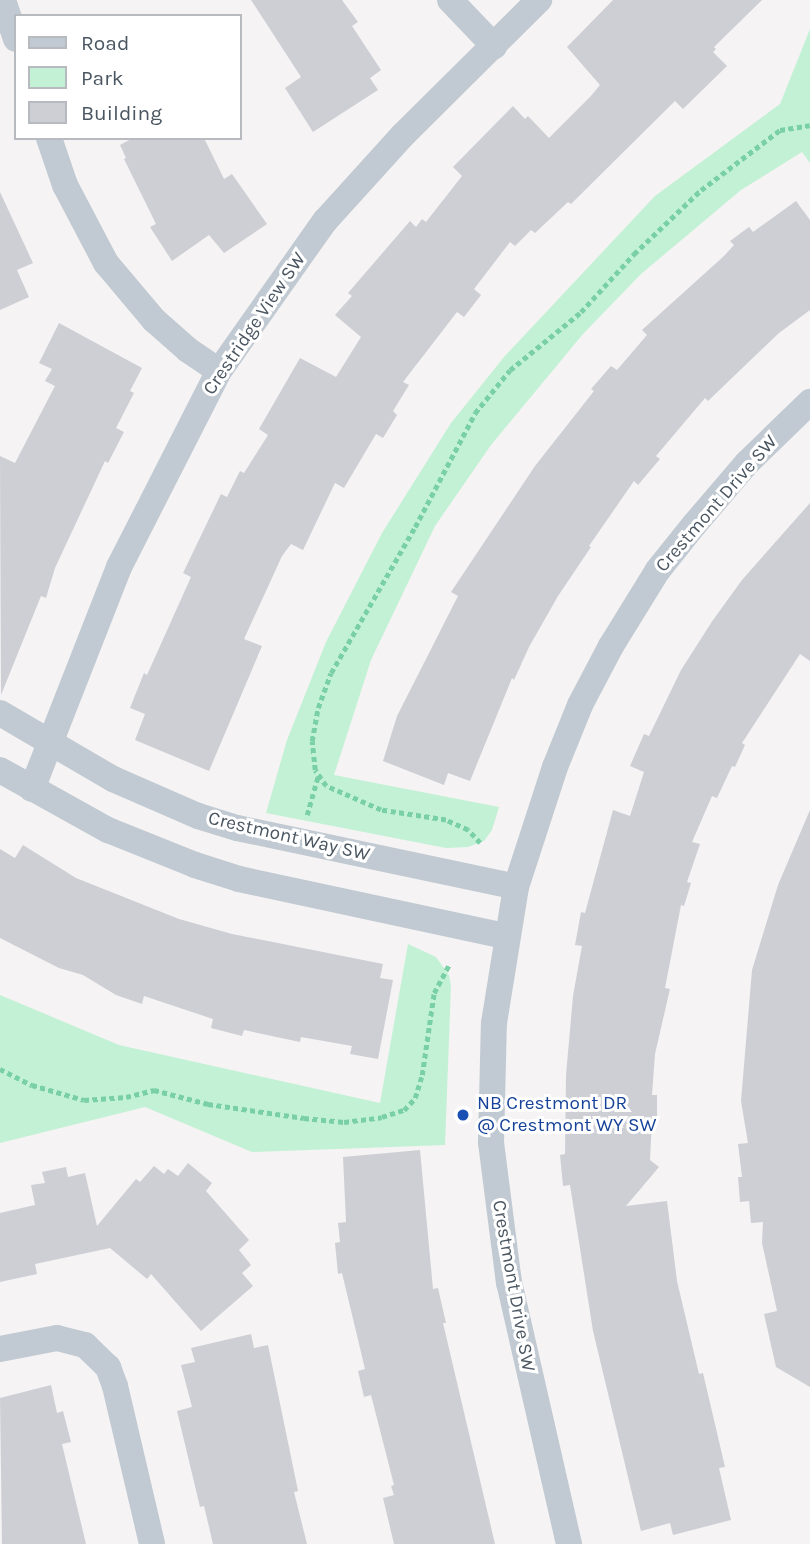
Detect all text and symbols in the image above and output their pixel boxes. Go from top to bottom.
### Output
legend [14,14,242,140]
text: Road [81,31,129,55]
text: Park [81,66,124,90]
text: Building [81,101,162,125]
street label: Crestridge View SW [199,248,311,400]
street label: Crestmont Drive SW [651,431,783,577]
street label: Crestmont Way SW [206,807,372,867]
place label: NB Crestmont DR @ Crestmont WY SW [477,1093,656,1137]
marker: NB Crestmont DR @ Crestmont WY SW [455,1107,471,1123]
street label: Crestmont Drive SW [487,1198,539,1374]

